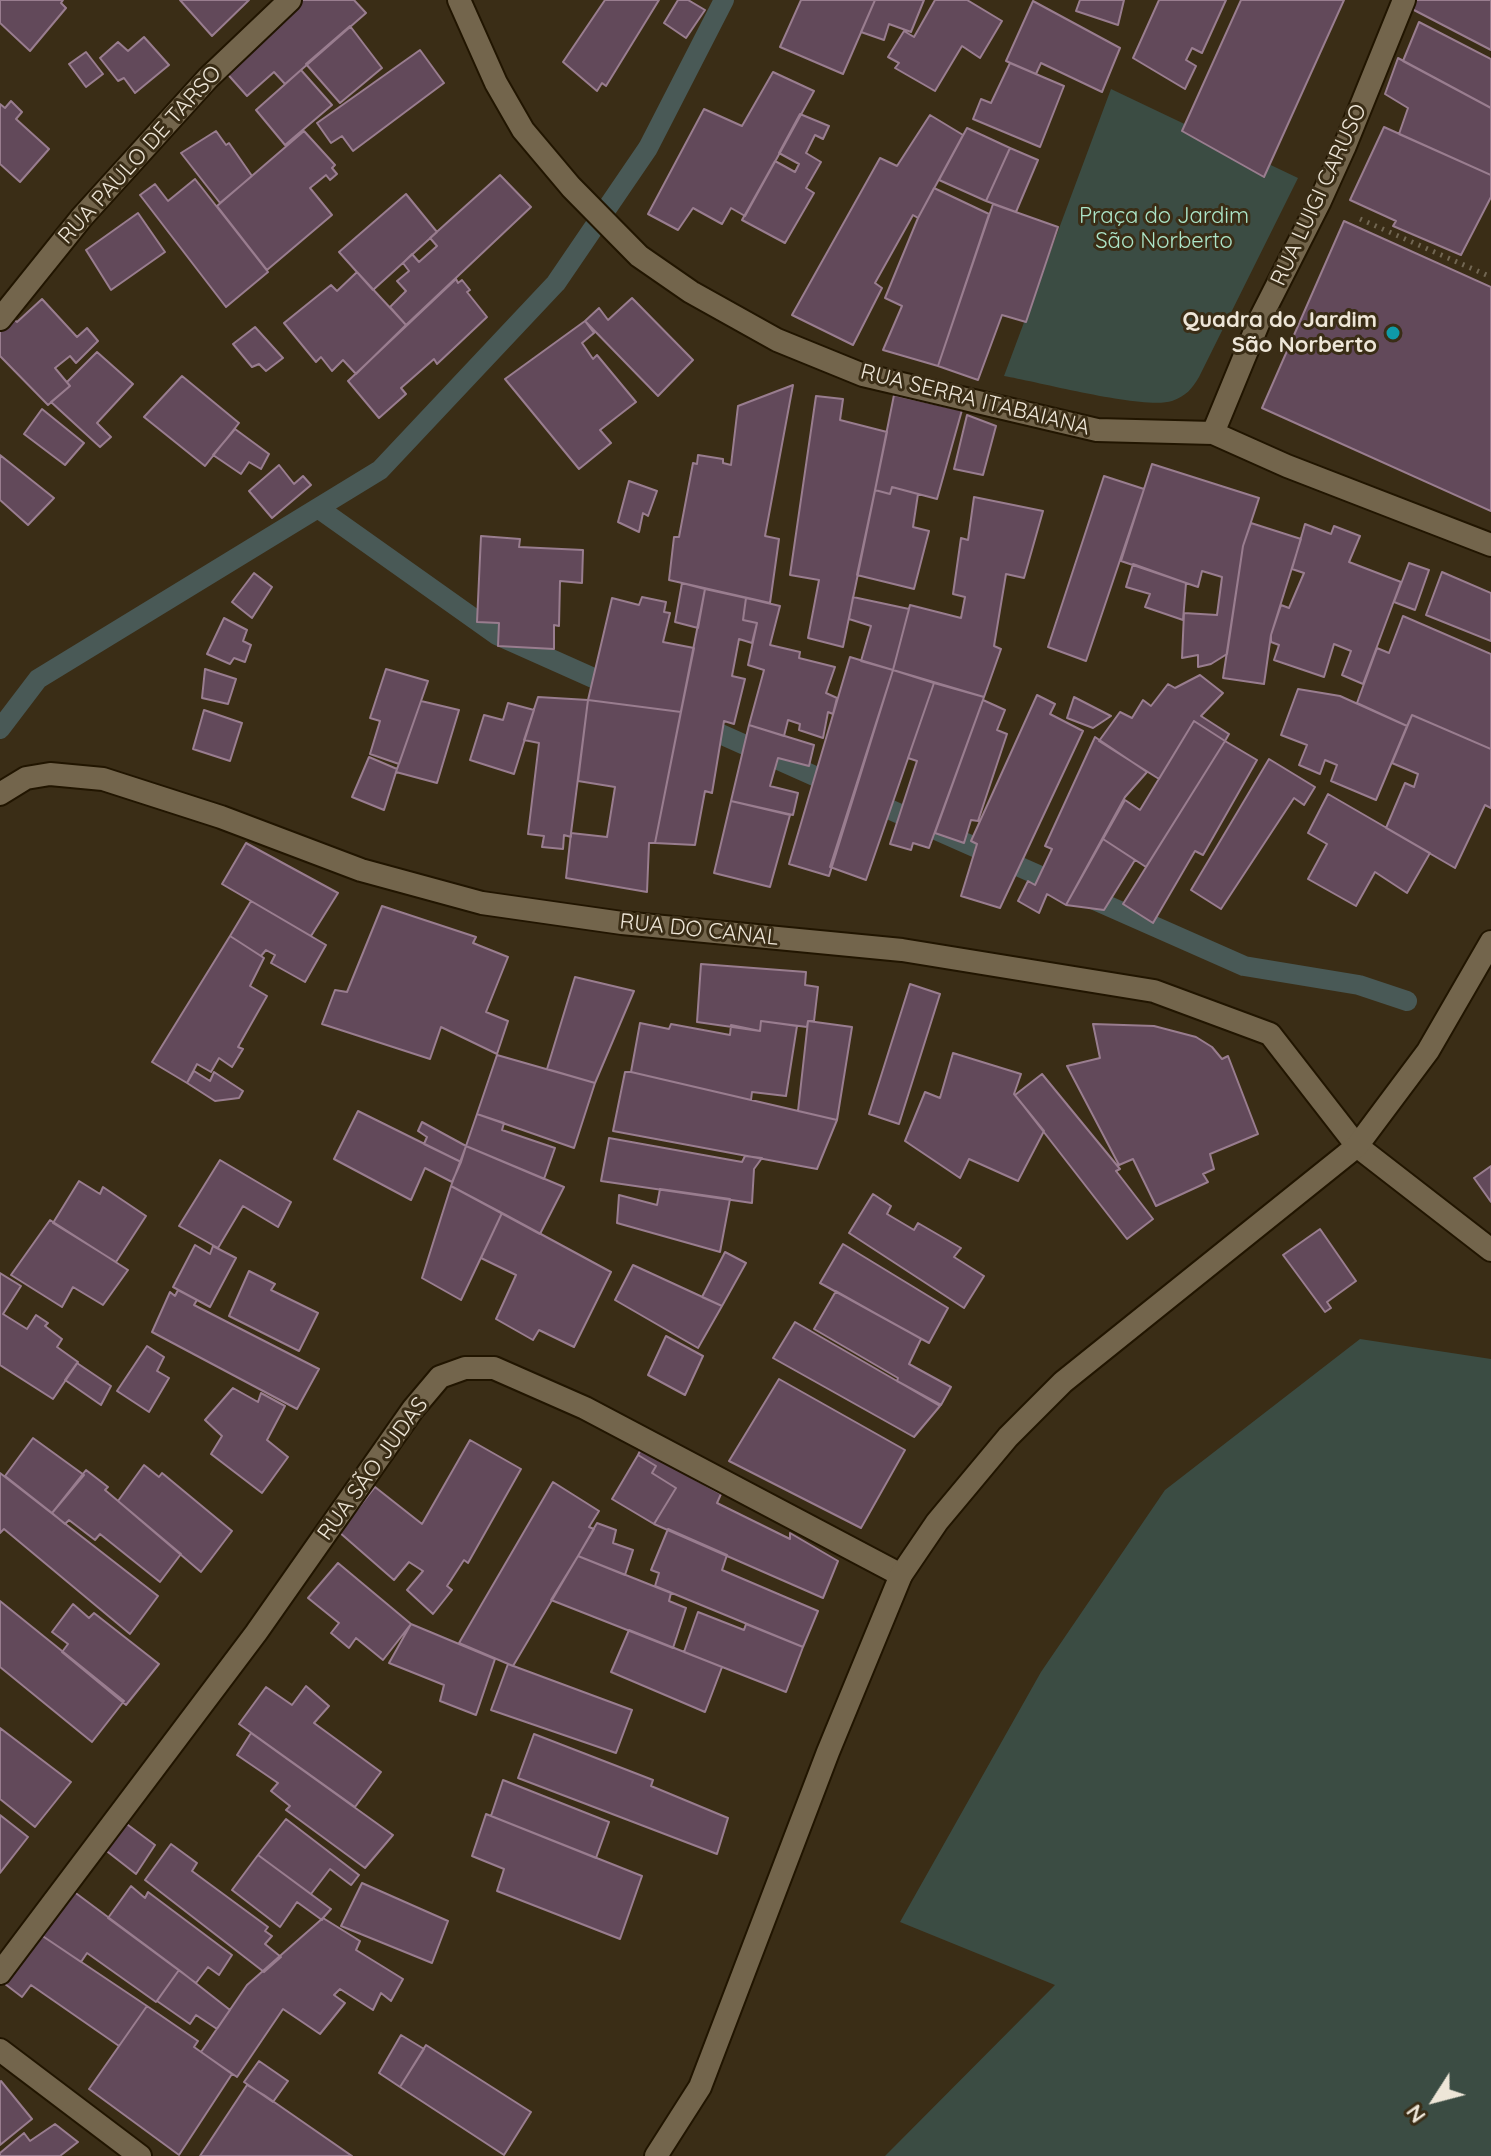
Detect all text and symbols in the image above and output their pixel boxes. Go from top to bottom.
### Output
street label: RUA PAULO DE TARSO [53,60,227,250]
street label: RUA LUIGI CARUSO [1265,100,1373,290]
park label: Praça do Jardim São Norberto [1079,203,1249,254]
place label: Quadra do Jardim São Norberto [1183,307,1377,358]
marker: Quadra do Jardim São Norberto [1384,324,1402,342]
street label: RUA SERRA ITABAIANA [858,359,1092,441]
street label: RUA DO CANAL [618,909,780,951]
street label: RUA SÃO JUDAS [312,1392,434,1546]
north arrow [1395,2060,1475,2140]
text: N [1400,2099,1432,2129]

